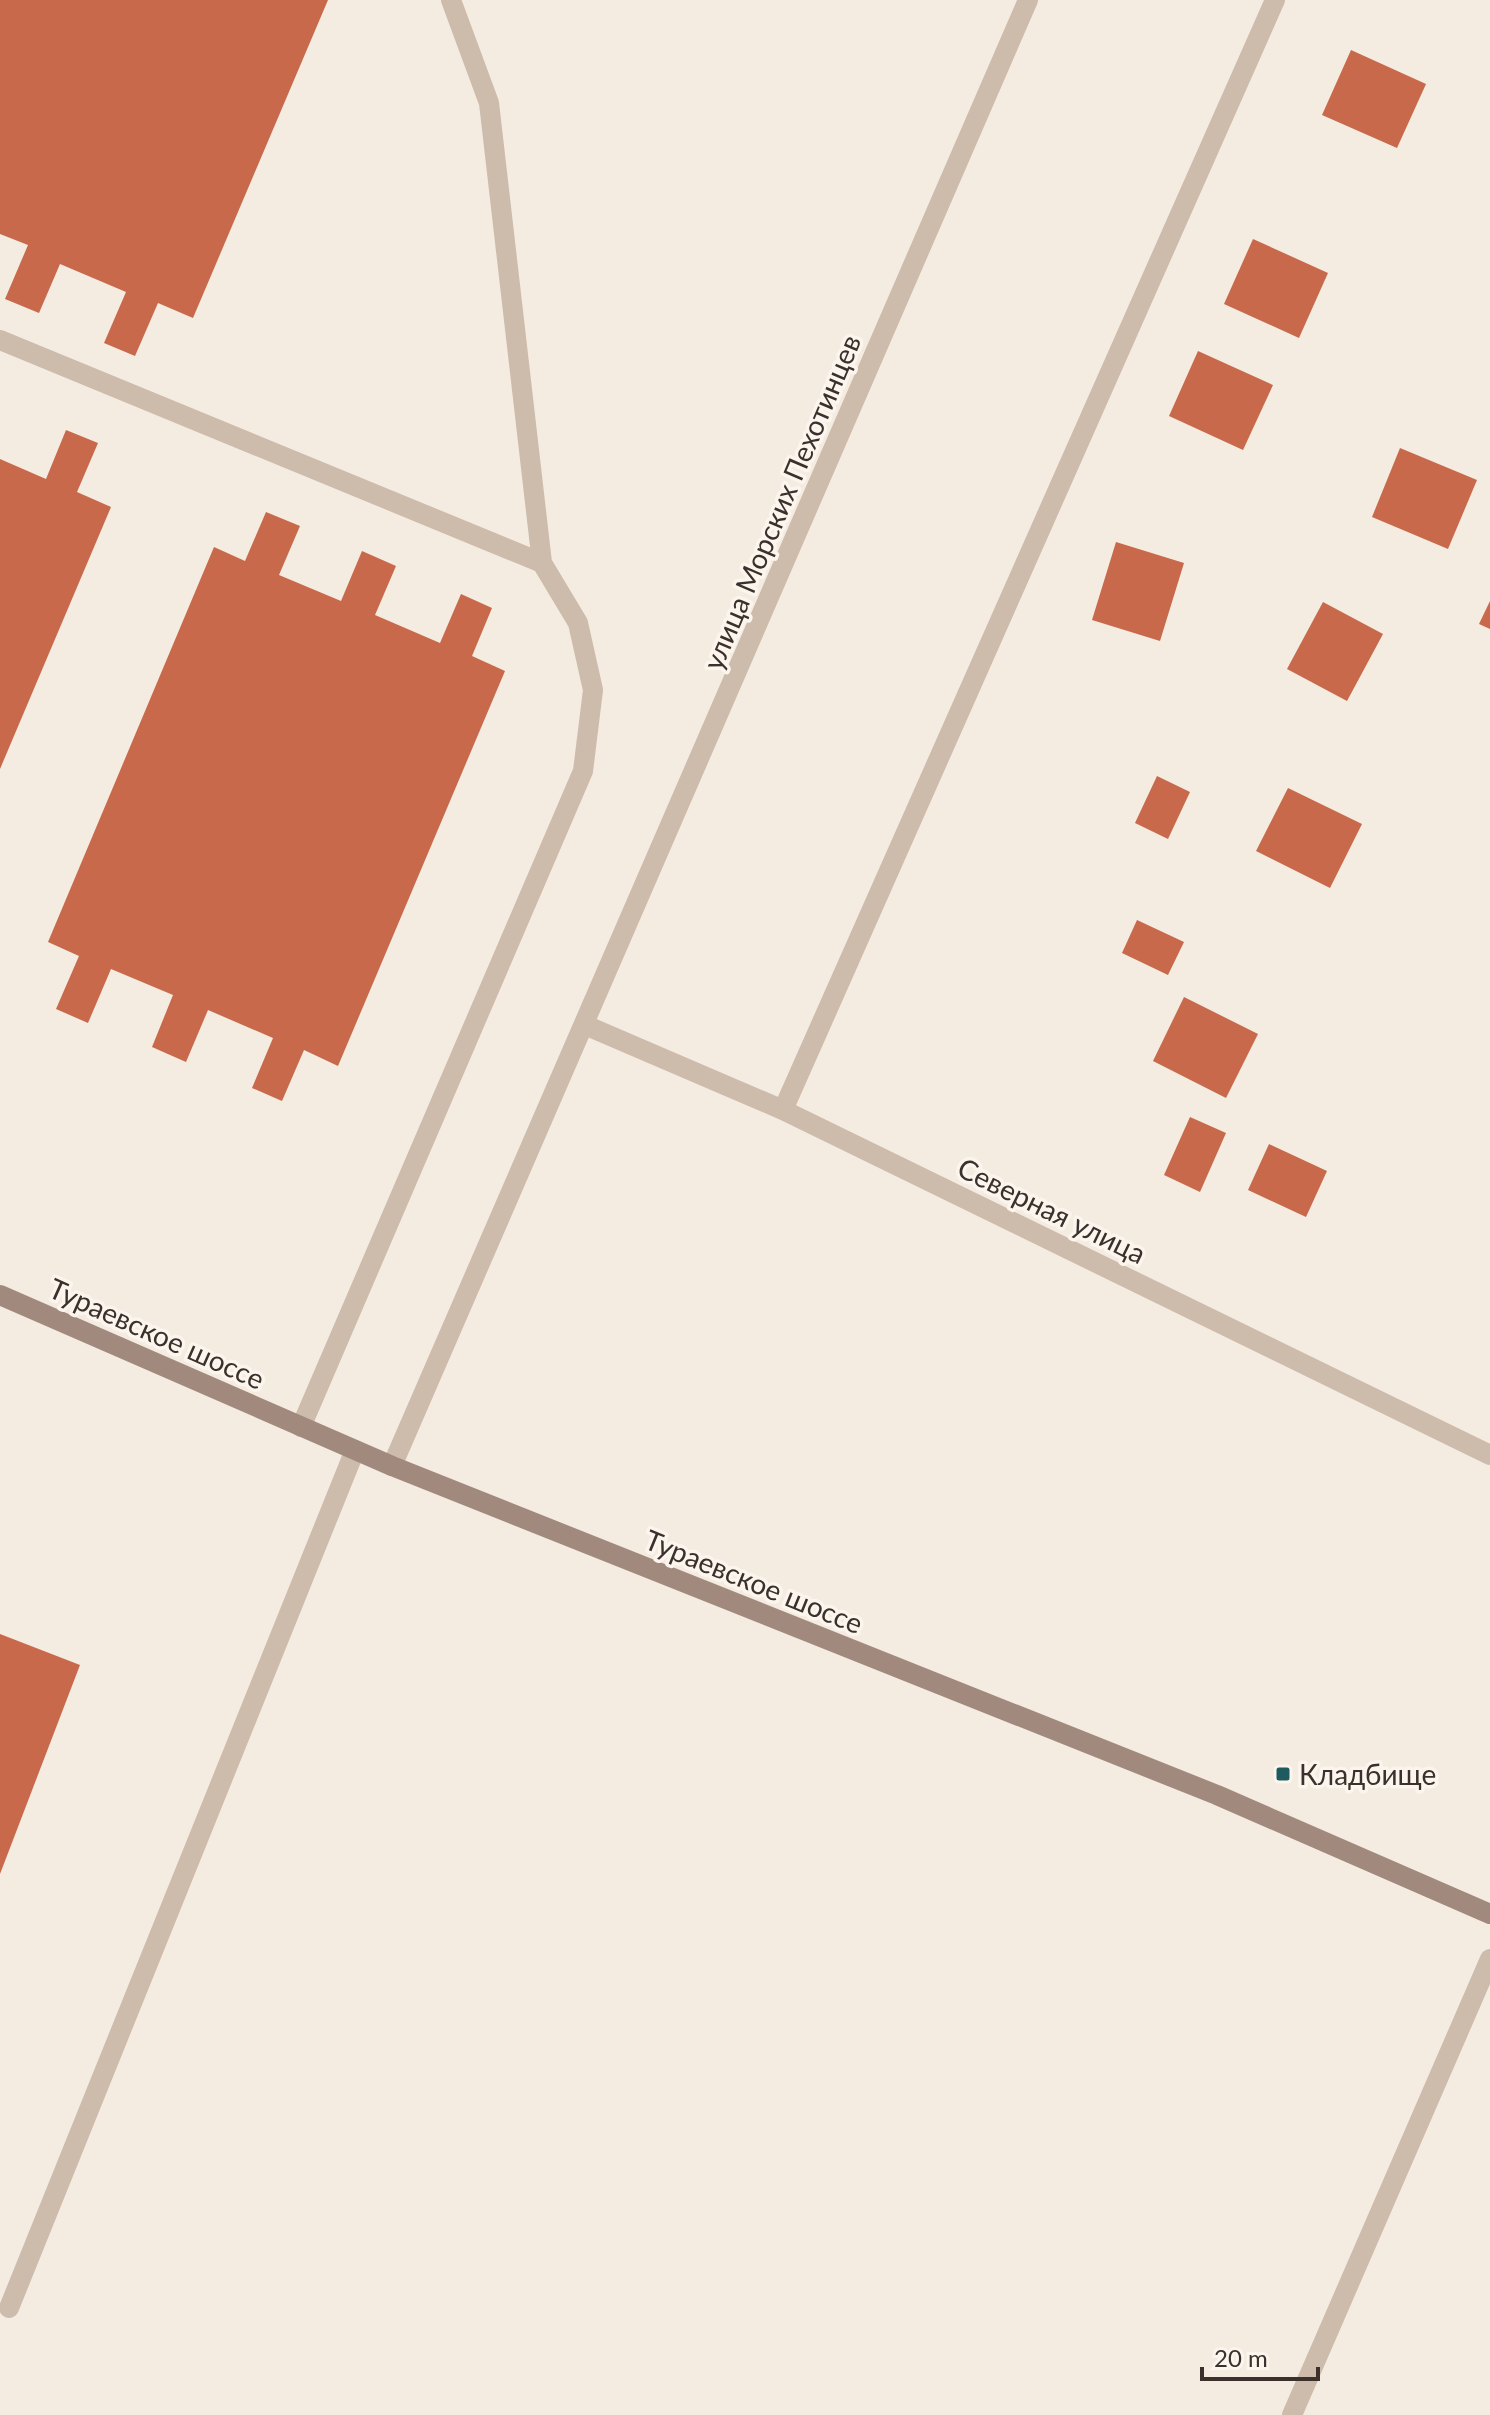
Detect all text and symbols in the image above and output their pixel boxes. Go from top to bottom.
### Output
street label: улица Морских Пехотинцев [695,329,867,675]
street label: Северная улица [953,1150,1151,1270]
street label: Тураевское шоссе [44,1270,270,1396]
street label: Тураевское шоссе [640,1522,868,1640]
place label: Кладбище [1299,1757,1436,1791]
marker: Кладбище [1274,1765,1292,1783]
scale bar [1202,2331,1318,2381]
text: 20 m [1214,2343,1268,2372]

